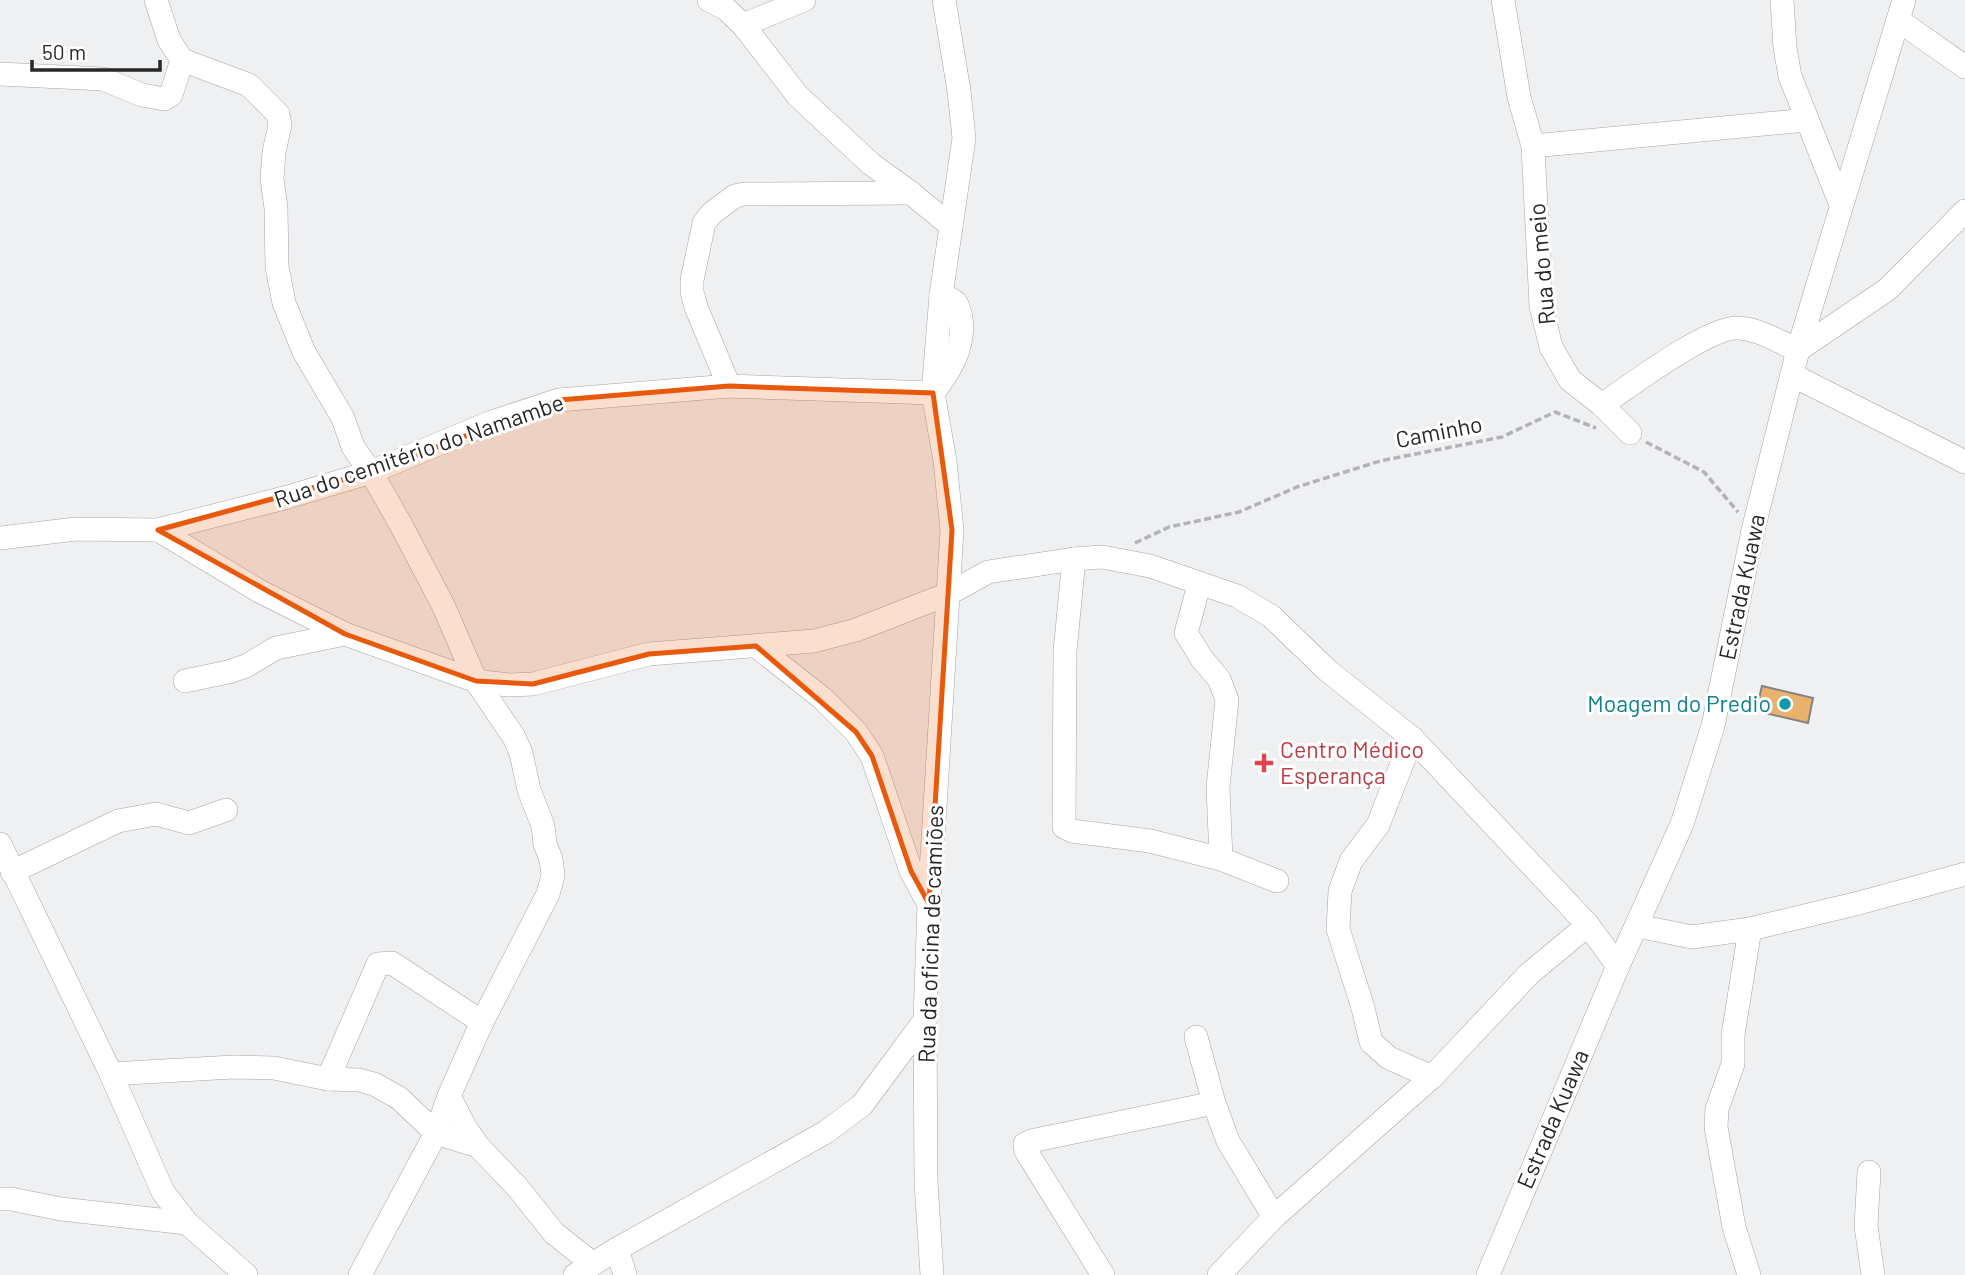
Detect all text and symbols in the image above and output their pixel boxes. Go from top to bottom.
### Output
scale bar [32,28,159,72]
text: 50 m [42,39,86,64]
street label: Rua do meio [1522,202,1560,326]
street label: Rua do cemitério do Namambe [270,387,567,513]
street label: Caminho [1393,409,1484,453]
street label: Estrada Kuawa [1712,511,1770,662]
place label: Moagem do Predio [1587,689,1771,717]
marker: Moagem do Predio [1777,696,1793,712]
place label: Centro Médico Esperança [1280,735,1424,789]
marker: Centro Médico Esperança [1254,753,1274,773]
street label: Rua da oficina de camiões [912,804,948,1064]
street label: Estrada Kuawa [1510,1045,1594,1192]

